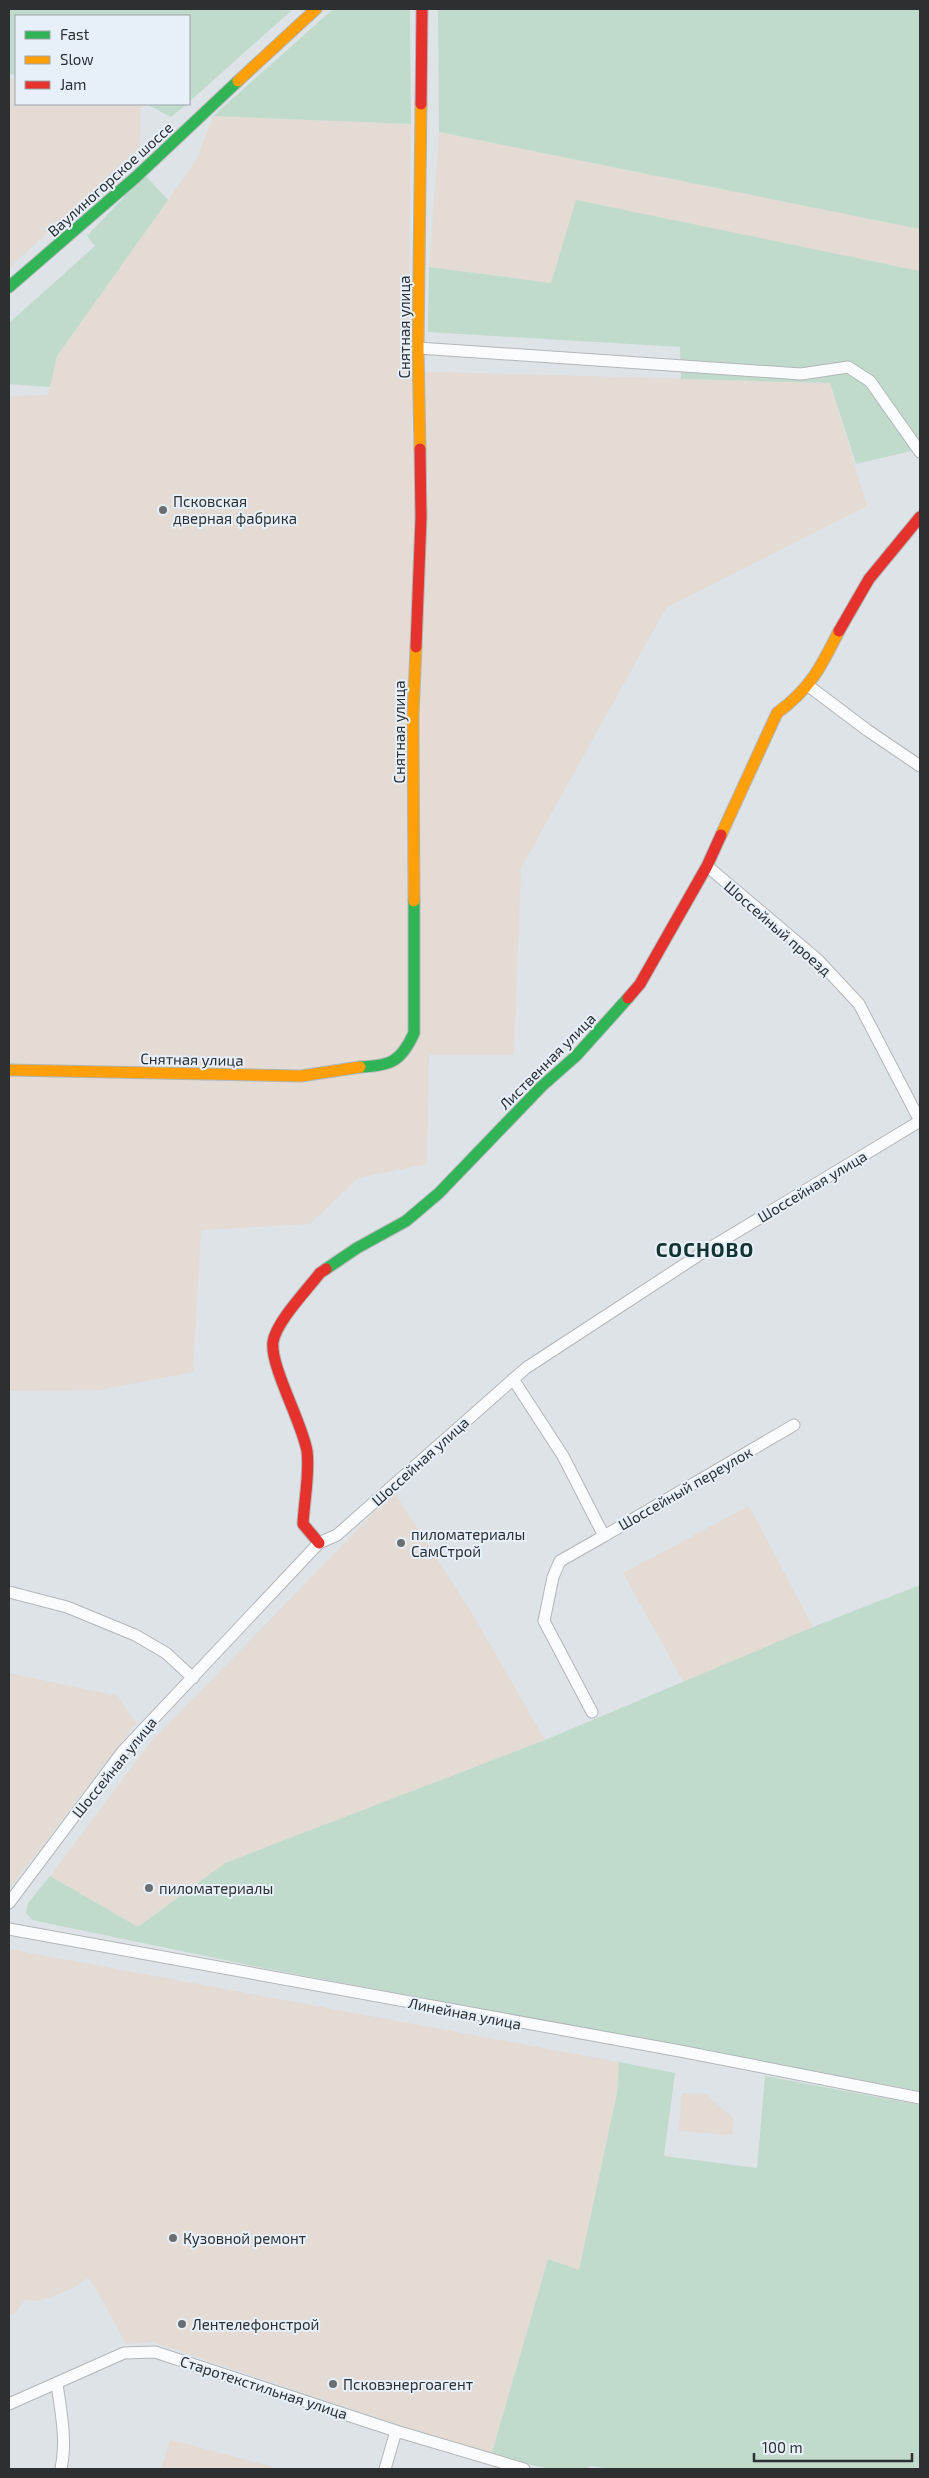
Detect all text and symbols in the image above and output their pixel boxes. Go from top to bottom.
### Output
legend [15,15,190,105]
text: Fast [60,25,90,43]
text: Slow [60,50,94,68]
text: Jam [60,75,86,93]
street label: Ваулиногорское шоссе [44,118,177,241]
street label: Снятная улица [395,275,414,379]
place label: Псковская дверная фабрика [173,492,297,527]
marker: Псковская дверная фабрика [157,504,169,516]
street label: Снятная улица [390,680,409,784]
street label: Шоссейный проезд [721,877,835,979]
street label: Лиственная улица [495,1009,600,1114]
street label: Снятная улица [140,1049,244,1070]
street label: Шоссейная улица [754,1146,870,1227]
district label: СОСНОВО [656,1237,754,1261]
street label: Шоссейная улица [368,1413,473,1510]
street label: Шоссейный переулок [615,1442,756,1535]
place label: пиломатериалы СамСтрой [411,1525,525,1560]
marker: пиломатериалы СамСтрой [395,1537,407,1549]
street label: Шоссейная улица [68,1713,161,1822]
place label: пиломатериалы [159,1879,273,1897]
marker: пиломатериалы [143,1882,155,1894]
street label: Линейная улица [407,1993,523,2034]
place label: Кузовной ремонт [183,2229,306,2248]
marker: Кузовной ремонт [167,2232,179,2244]
place label: Лентелефонстрой [192,2315,319,2333]
marker: Лентелефонстрой [176,2318,188,2330]
street label: Старотекстильная улица [178,2351,350,2424]
place label: Псковэнергоагент [343,2375,473,2393]
marker: Псковэнергоагент [327,2378,339,2390]
scale bar [754,2430,912,2462]
text: 100 m [762,2438,803,2456]

